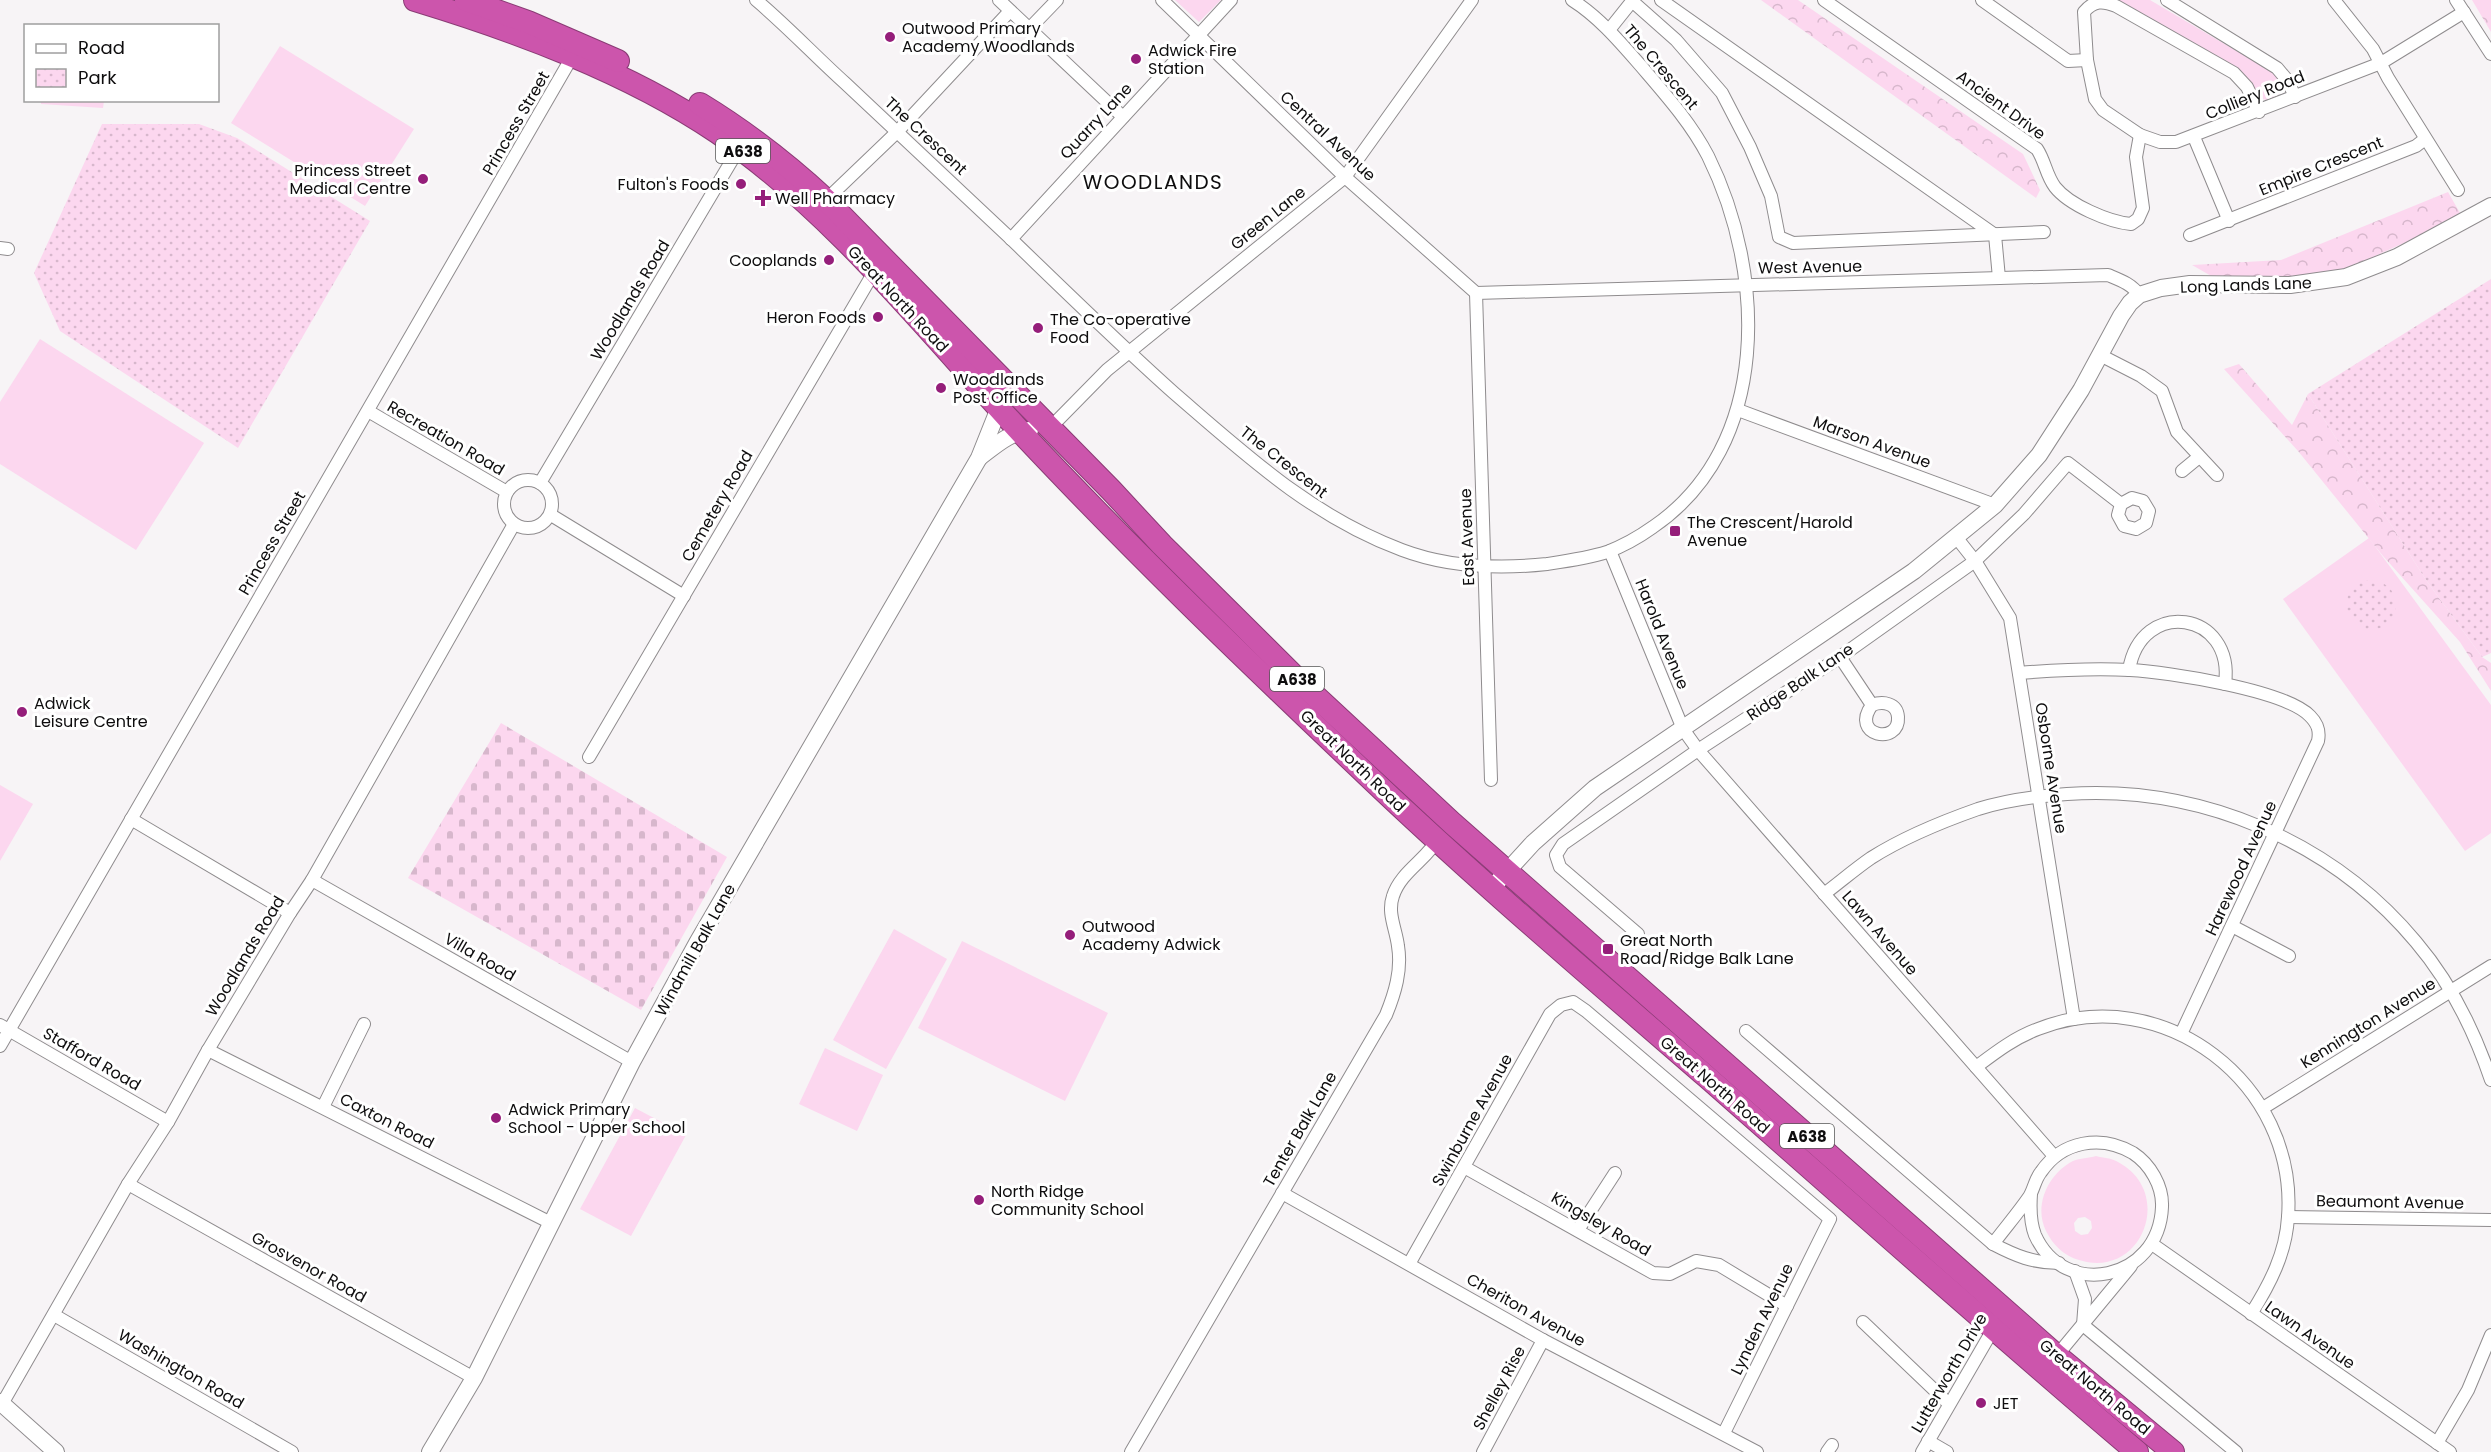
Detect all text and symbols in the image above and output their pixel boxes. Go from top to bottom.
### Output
place label: Outwood Primary Academy Woodlands [902,17,1075,58]
street label: The Crescent [1618,19,1704,115]
legend [24,24,219,102]
marker: Outwood Primary Academy Woodlands [883,30,897,44]
text: Road [78,35,125,60]
place label: Adwick Fire Station [1148,39,1237,80]
marker: Adwick Fire Station [1129,52,1143,66]
text: Park [78,65,117,90]
street label: Ancient Drive [1952,65,2050,145]
street label: Colliery Road [2202,65,2308,125]
street label: Princess Street [477,66,555,179]
street label: Quarry Lane [1055,78,1137,164]
street label: Central Avenue [1275,86,1381,187]
street label: The Crescent [880,92,973,180]
street label: Empire Crescent [2256,131,2387,201]
road number: A638 [716,139,770,163]
place label: Princess Street Medical Centre [290,159,411,200]
district label: WOODLANDS [1083,168,1223,196]
marker: Princess Street Medical Centre [416,172,430,186]
place label: Fulton's Foods [618,173,729,196]
marker: Fulton's Foods [734,177,748,191]
street label: Green Lane [1226,180,1311,255]
place label: Well Pharmacy [775,187,895,210]
marker: Well Pharmacy [756,191,770,205]
street label: Woodlands Road [585,235,675,365]
street label: Great North Road [842,240,954,358]
place label: Cooplands [729,249,817,272]
marker: Cooplands [822,253,836,267]
street label: West Avenue [1758,255,1862,279]
street label: Long Lands Lane [2180,271,2312,299]
place label: Heron Foods [767,306,866,329]
place label: The Co-operative Food [1050,308,1191,349]
marker: Heron Foods [871,310,885,324]
marker: The Co-operative Food [1031,321,1045,335]
place label: Woodlands Post Office [953,368,1044,409]
marker: Woodlands Post Office [934,381,948,395]
street label: Recreation Road [383,395,509,481]
street label: Marson Avenue [1810,410,1934,474]
street label: The Crescent [1235,420,1333,504]
street label: Cemetery Road [676,446,758,566]
street label: Princess Street [233,486,311,599]
street label: East Avenue [1454,488,1480,586]
place label: The Crescent/Harold Avenue [1687,511,1853,552]
marker: The Crescent/Harold Avenue [1668,524,1682,538]
street label: Harold Avenue [1629,575,1695,693]
street label: Ridge Balk Lane [1742,638,1858,726]
road number: A638 [1270,667,1324,691]
place label: Adwick Leisure Centre [34,692,148,733]
street label: Osborne Avenue [2029,701,2073,835]
marker: Adwick Leisure Centre [15,705,29,719]
street label: Great North Road [1295,705,1411,817]
street label: Harewood Avenue [2200,797,2282,939]
street label: Windmill Balk Lane [649,880,741,1020]
street label: Lawn Avenue [1837,886,1923,980]
street label: Woodlands Road [200,891,290,1021]
place label: Outwood Academy Adwick [1082,915,1221,956]
street label: Villa Road [440,927,520,987]
marker: Outwood Academy Adwick [1063,928,1077,942]
place label: Great North Road/Ridge Balk Lane [1620,929,1794,970]
marker: Great North Road/Ridge Balk Lane [1601,942,1615,956]
street label: Kennington Avenue [2296,972,2440,1074]
street label: Stafford Road [39,1022,145,1096]
street label: Great North Road [1655,1031,1775,1139]
street label: Swinburne Avenue [1426,1050,1518,1190]
street label: Tenter Balk Lane [1258,1067,1342,1191]
street label: Caxton Road [336,1087,438,1155]
place label: Adwick Primary School - Upper School [508,1098,685,1139]
marker: Adwick Primary School - Upper School [489,1111,503,1125]
road number: A638 [1780,1124,1834,1148]
place label: North Ridge Community School [991,1180,1144,1221]
street label: Kingsley Road [1547,1186,1655,1262]
street label: Beaumont Avenue [2316,1189,2464,1215]
marker: North Ridge Community School [972,1193,986,1207]
street label: Grosvenor Road [247,1226,371,1308]
street label: Lynden Avenue [1725,1259,1799,1379]
street label: Cheriton Avenue [1462,1268,1590,1352]
street label: Lawn Avenue [2260,1295,2360,1375]
street label: Lutterworth Drive [1905,1309,1993,1437]
street label: Washington Road [114,1323,248,1415]
street label: Great North Road [2035,1334,2155,1440]
street label: Shelley Rise [1467,1342,1531,1434]
place label: JET [1993,1392,2019,1415]
marker: JET [1974,1396,1988,1410]

